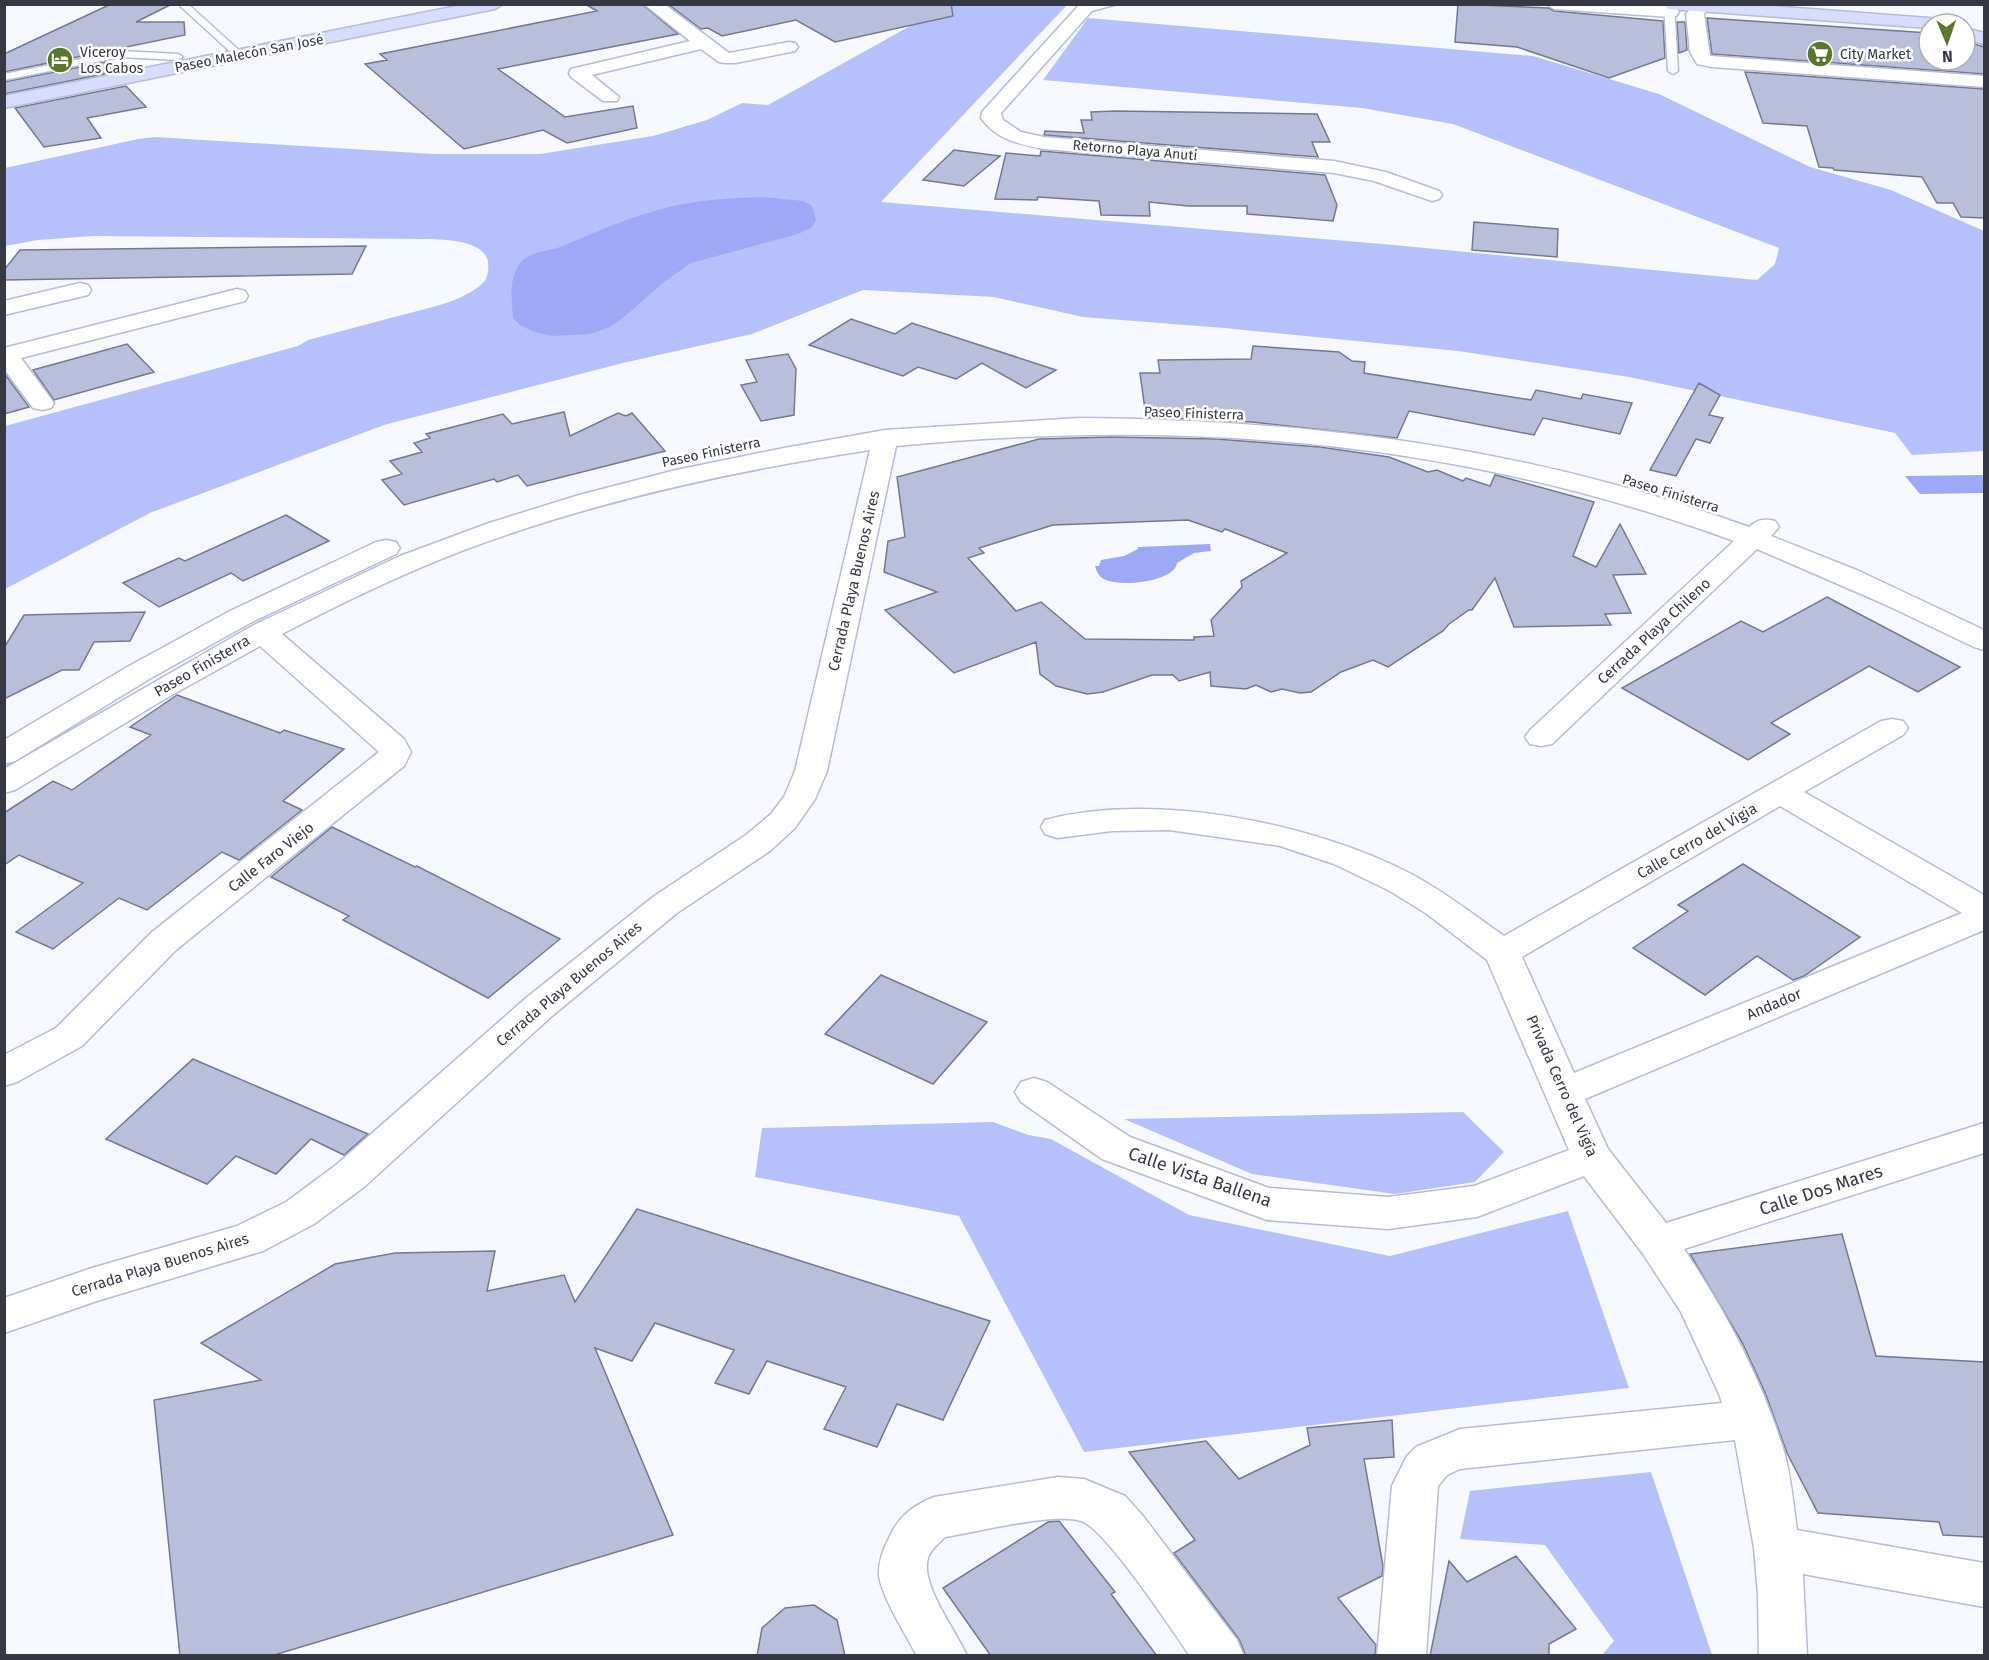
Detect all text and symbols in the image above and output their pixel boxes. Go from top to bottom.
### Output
north arrow [1917,12,1977,72]
street label: Paseo Malecón San José [173,31,325,76]
supermarket icon: City Market [1805,39,1835,69]
place label: Viceroy Los Cabos [80,44,144,77]
hotel icon: Viceroy Los Cabos [45,45,75,75]
place label: City Market [1840,46,1912,63]
text: N [1942,47,1953,66]
street label: Retorno Playa Anuti [1072,137,1198,164]
street label: Paseo Finisterra [1144,403,1244,424]
street label: Paseo Finisterra [660,434,762,471]
street label: Paseo Finisterra [1620,471,1721,516]
street label: Cerrada Playa Buenos Aires [824,489,884,673]
street label: Cerrada Playa Chileno [1594,574,1714,688]
street label: Paseo Finisterra [151,631,253,701]
street label: Calle Cerro del Vigia [1634,799,1760,883]
street label: Calle Faro Viejo [225,818,317,896]
street label: Cerrada Playa Buenos Aires [493,918,645,1050]
street label: Andador [1744,984,1804,1024]
street label: Privada Cerro del Vigía [1523,1012,1601,1160]
street label: Calle Vista Ballena [1125,1142,1275,1212]
street label: Calle Dos Mares [1757,1160,1885,1220]
street label: Cerrada Playa Buenos Aires [69,1229,251,1301]

